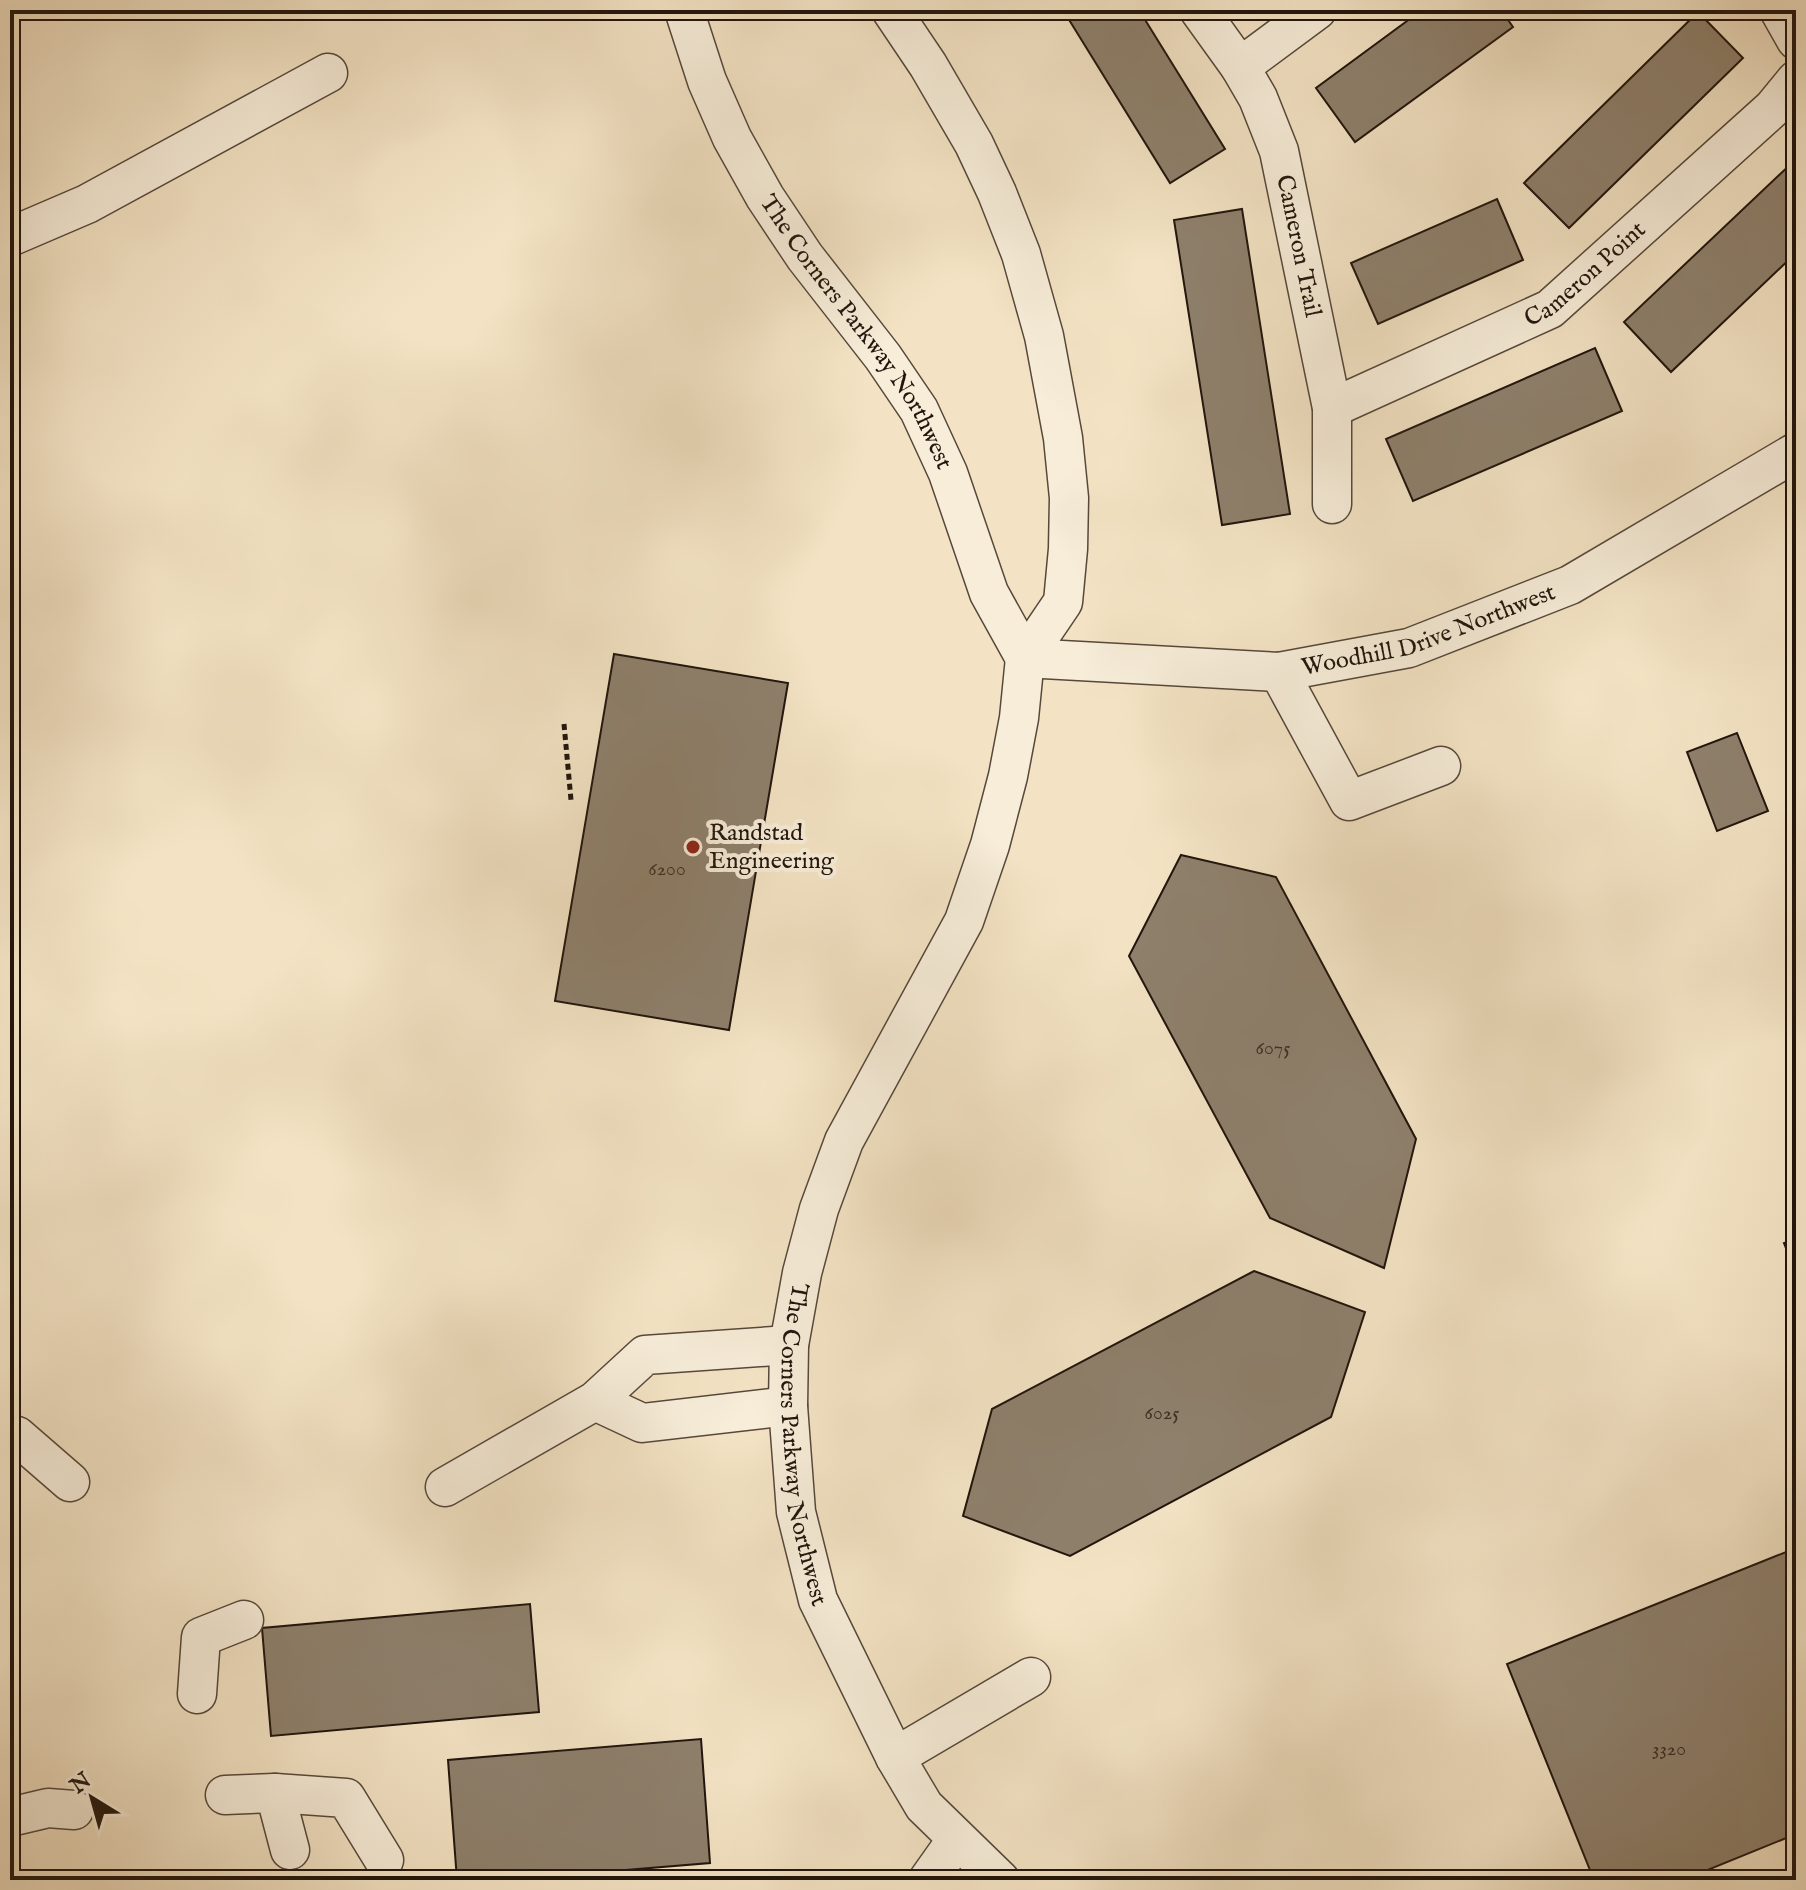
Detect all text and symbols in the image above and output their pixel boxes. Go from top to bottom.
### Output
street label: Cameron Trail [1269,172,1328,320]
street label: The Corners Parkway Northwest [752,189,960,474]
street label: Cameron Point [1519,215,1652,334]
street label: Woodhill Drive Northwest [1299,577,1560,683]
place label: Randstad Engineering [709,818,835,877]
marker: Randstad Engineering [684,838,702,856]
house number: 6200 [648,857,686,882]
house number: 6075 [1256,1036,1290,1061]
street label: The Corners Parkway Northwest [772,1280,834,1611]
house number: 6025 [1145,1401,1179,1426]
house number: 3320 [1652,1737,1686,1762]
north arrow [52,1758,132,1838]
text: N [64,1767,97,1801]

